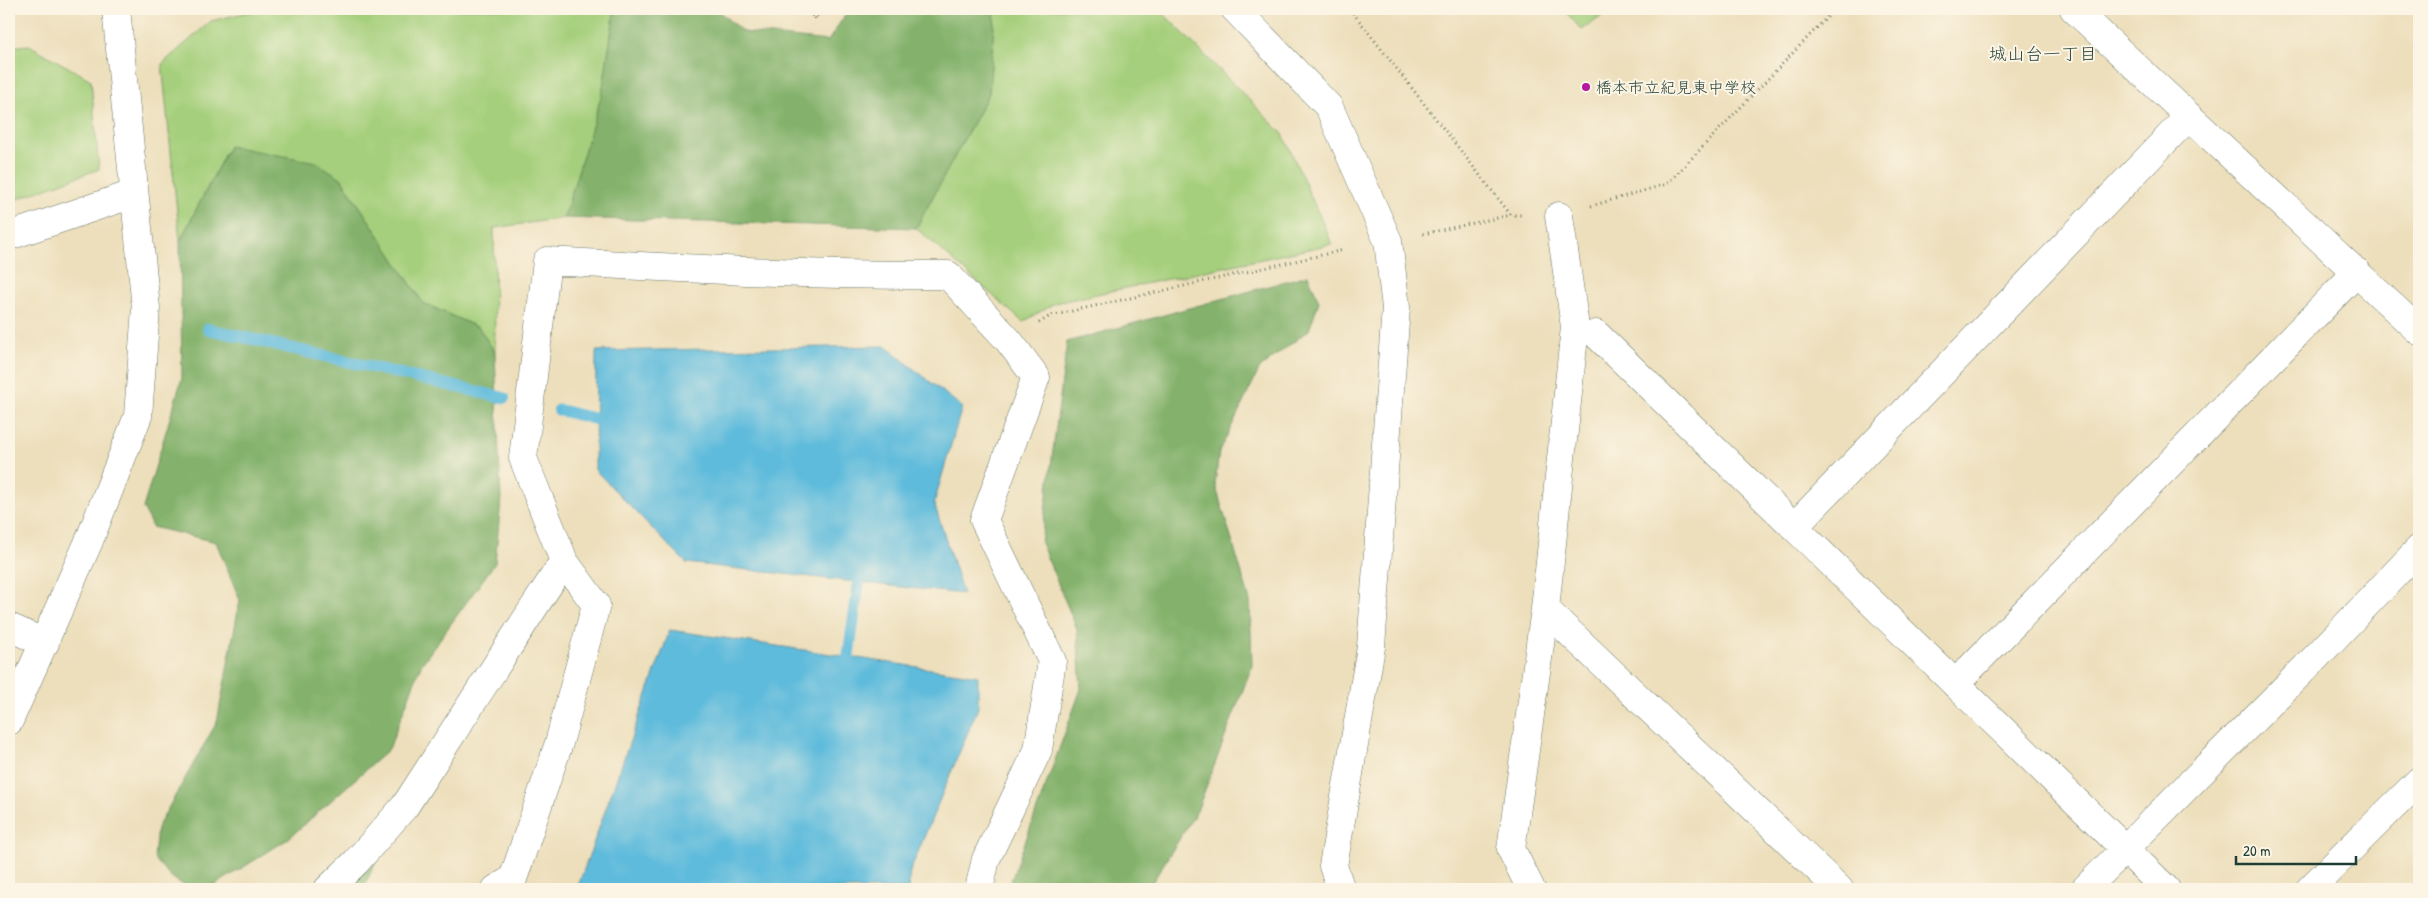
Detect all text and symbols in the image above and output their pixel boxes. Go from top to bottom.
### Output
district label: 城山台一丁目 [1989,41,2097,66]
place label: 橋本市立紀見東中学校 [1596,76,1756,98]
marker: 橋本市立紀見東中学校 [1580,81,1592,93]
scale bar [2236,833,2356,865]
text: 20 m [2243,840,2270,861]

